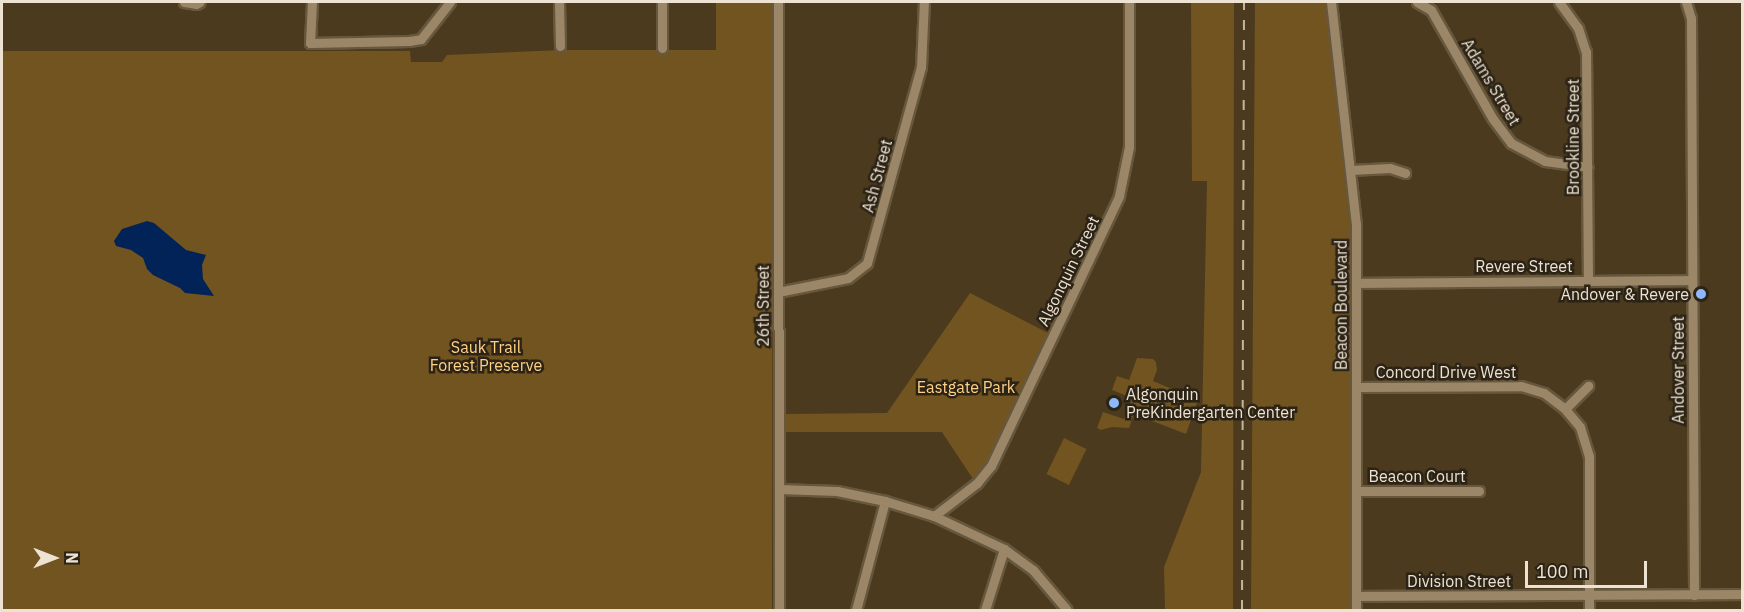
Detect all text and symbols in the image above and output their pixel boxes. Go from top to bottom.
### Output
street label: Adams Street [1458,35,1524,129]
street label: Brookline Street [1563,79,1583,195]
street label: Ash Street [858,137,896,215]
street label: Algonquin Street [1033,213,1103,329]
street label: Beacon Boulevard [1331,240,1351,370]
street label: Revere Street [1475,256,1573,276]
street label: 26th Street [753,265,773,347]
place label: Andover & Revere [1561,284,1689,304]
marker: Andover & Revere [1694,287,1708,301]
street label: Andover Street [1668,316,1688,424]
park label: Sauk Trail Forest Preserve [430,337,542,375]
street label: Concord Drive West [1376,362,1516,382]
park label: Eastgate Park [917,377,1015,397]
place label: Algonquin PreKindergarten Center [1126,384,1295,422]
marker: Algonquin PreKindergarten Center [1107,396,1121,410]
street label: Beacon Court [1368,466,1466,486]
north arrow [24,528,84,588]
scale bar [1528,549,1650,587]
text: N [62,552,82,564]
text: 100 m [1536,560,1588,583]
street label: Division Street [1407,571,1511,591]

